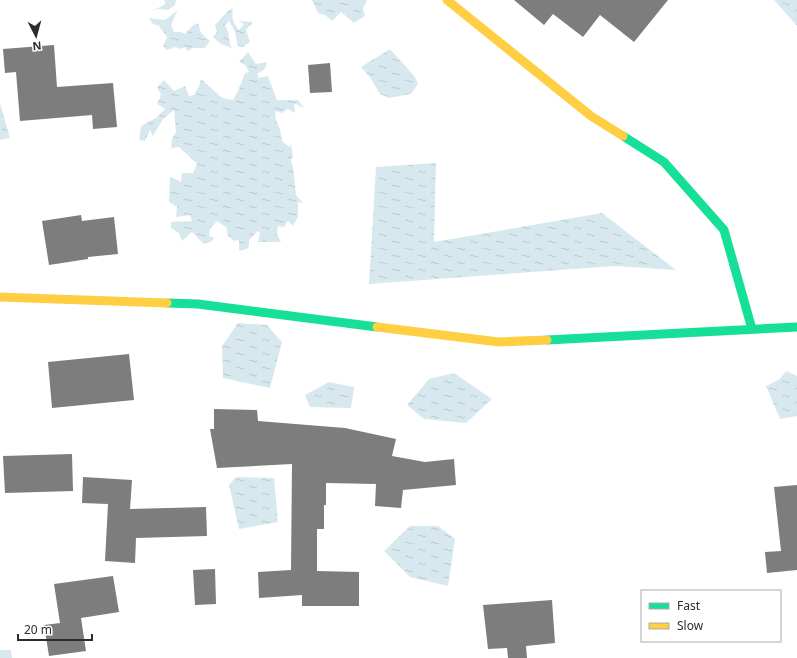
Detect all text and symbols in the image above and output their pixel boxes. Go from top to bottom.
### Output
north arrow [16,16,56,56]
text: N [32,39,42,54]
legend [641,590,781,642]
text: Fast [677,597,701,614]
scale bar [18,616,92,642]
text: Slow [677,617,704,634]
text: 20 m [24,621,52,638]

